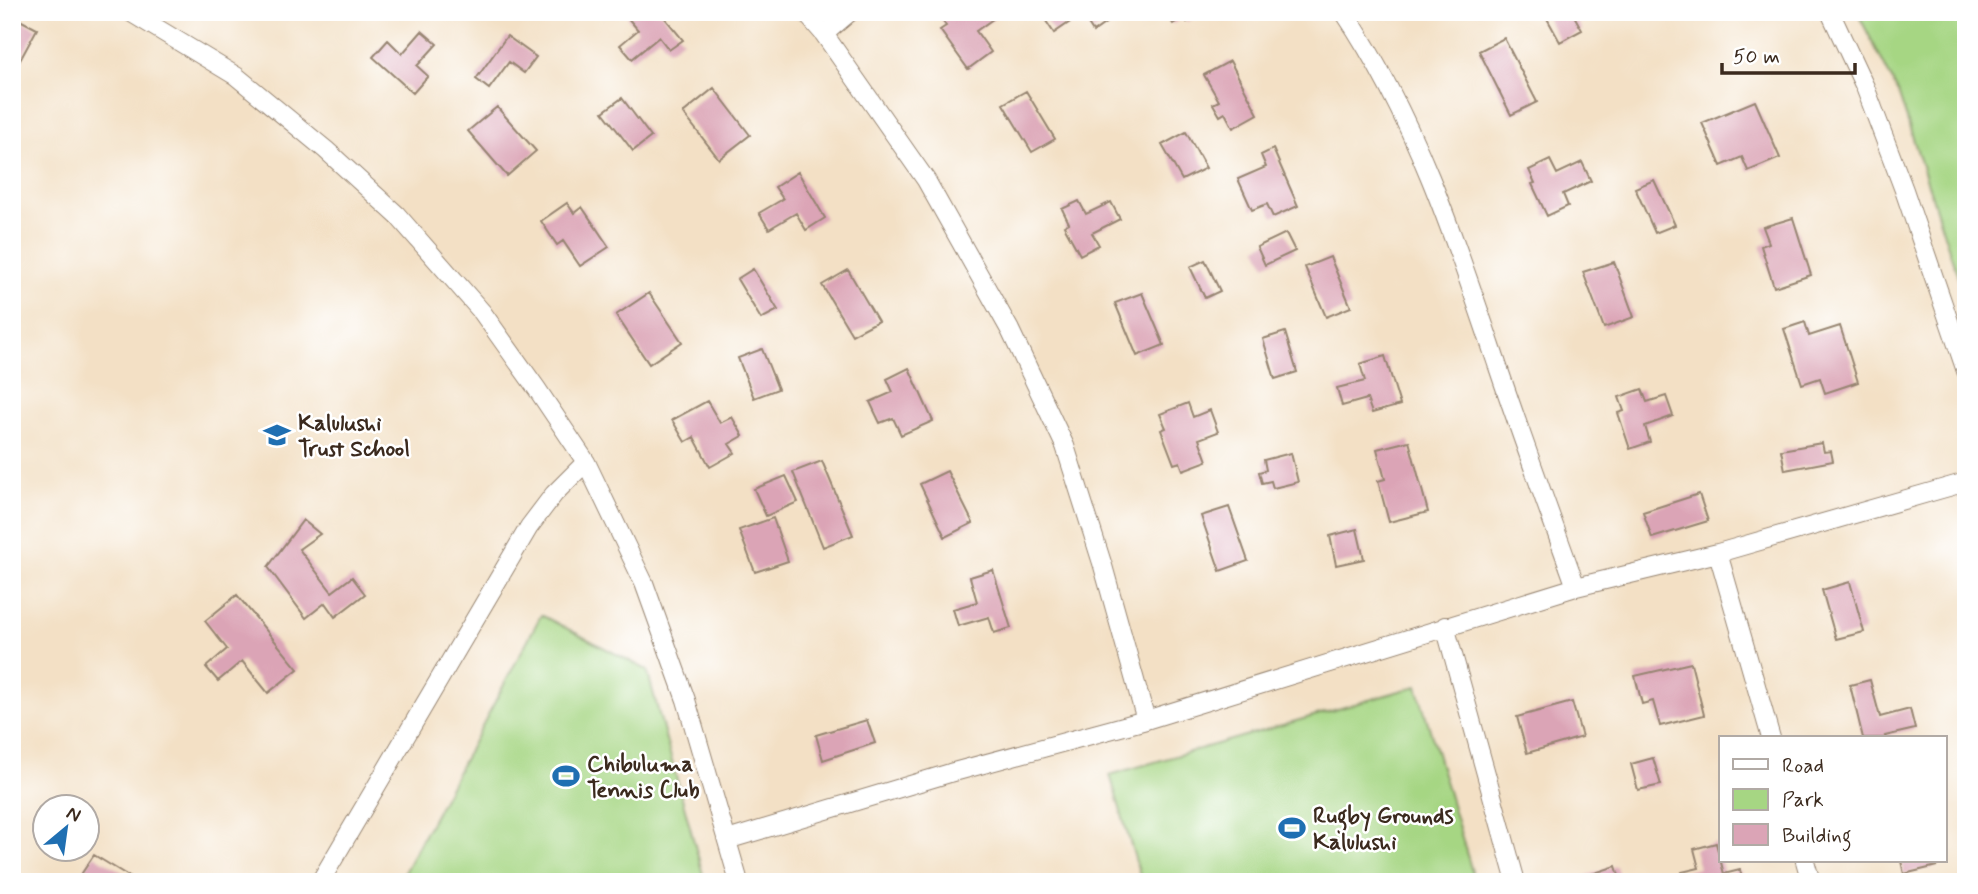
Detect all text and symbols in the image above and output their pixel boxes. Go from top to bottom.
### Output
scale bar [1722,32,1856,76]
text: 50 m [1733,43,1780,71]
place label: Kalulushi Trust School [298,409,410,465]
school or university icon: Kalulushi Trust School [262,420,292,450]
legend [1719,736,1946,862]
place label: Chibuluma Tennis Club [587,750,700,806]
text: Road [1782,752,1824,780]
sports icon: Chibuluma Tennis Club [551,761,581,791]
text: Park [1782,786,1824,814]
north arrow [32,792,102,862]
text: N [62,800,85,828]
place label: Rugby Grounds Kalulushi [1313,802,1454,858]
sports icon: Rugby Grounds Kalulushi [1277,813,1307,843]
text: Building [1782,822,1852,852]

